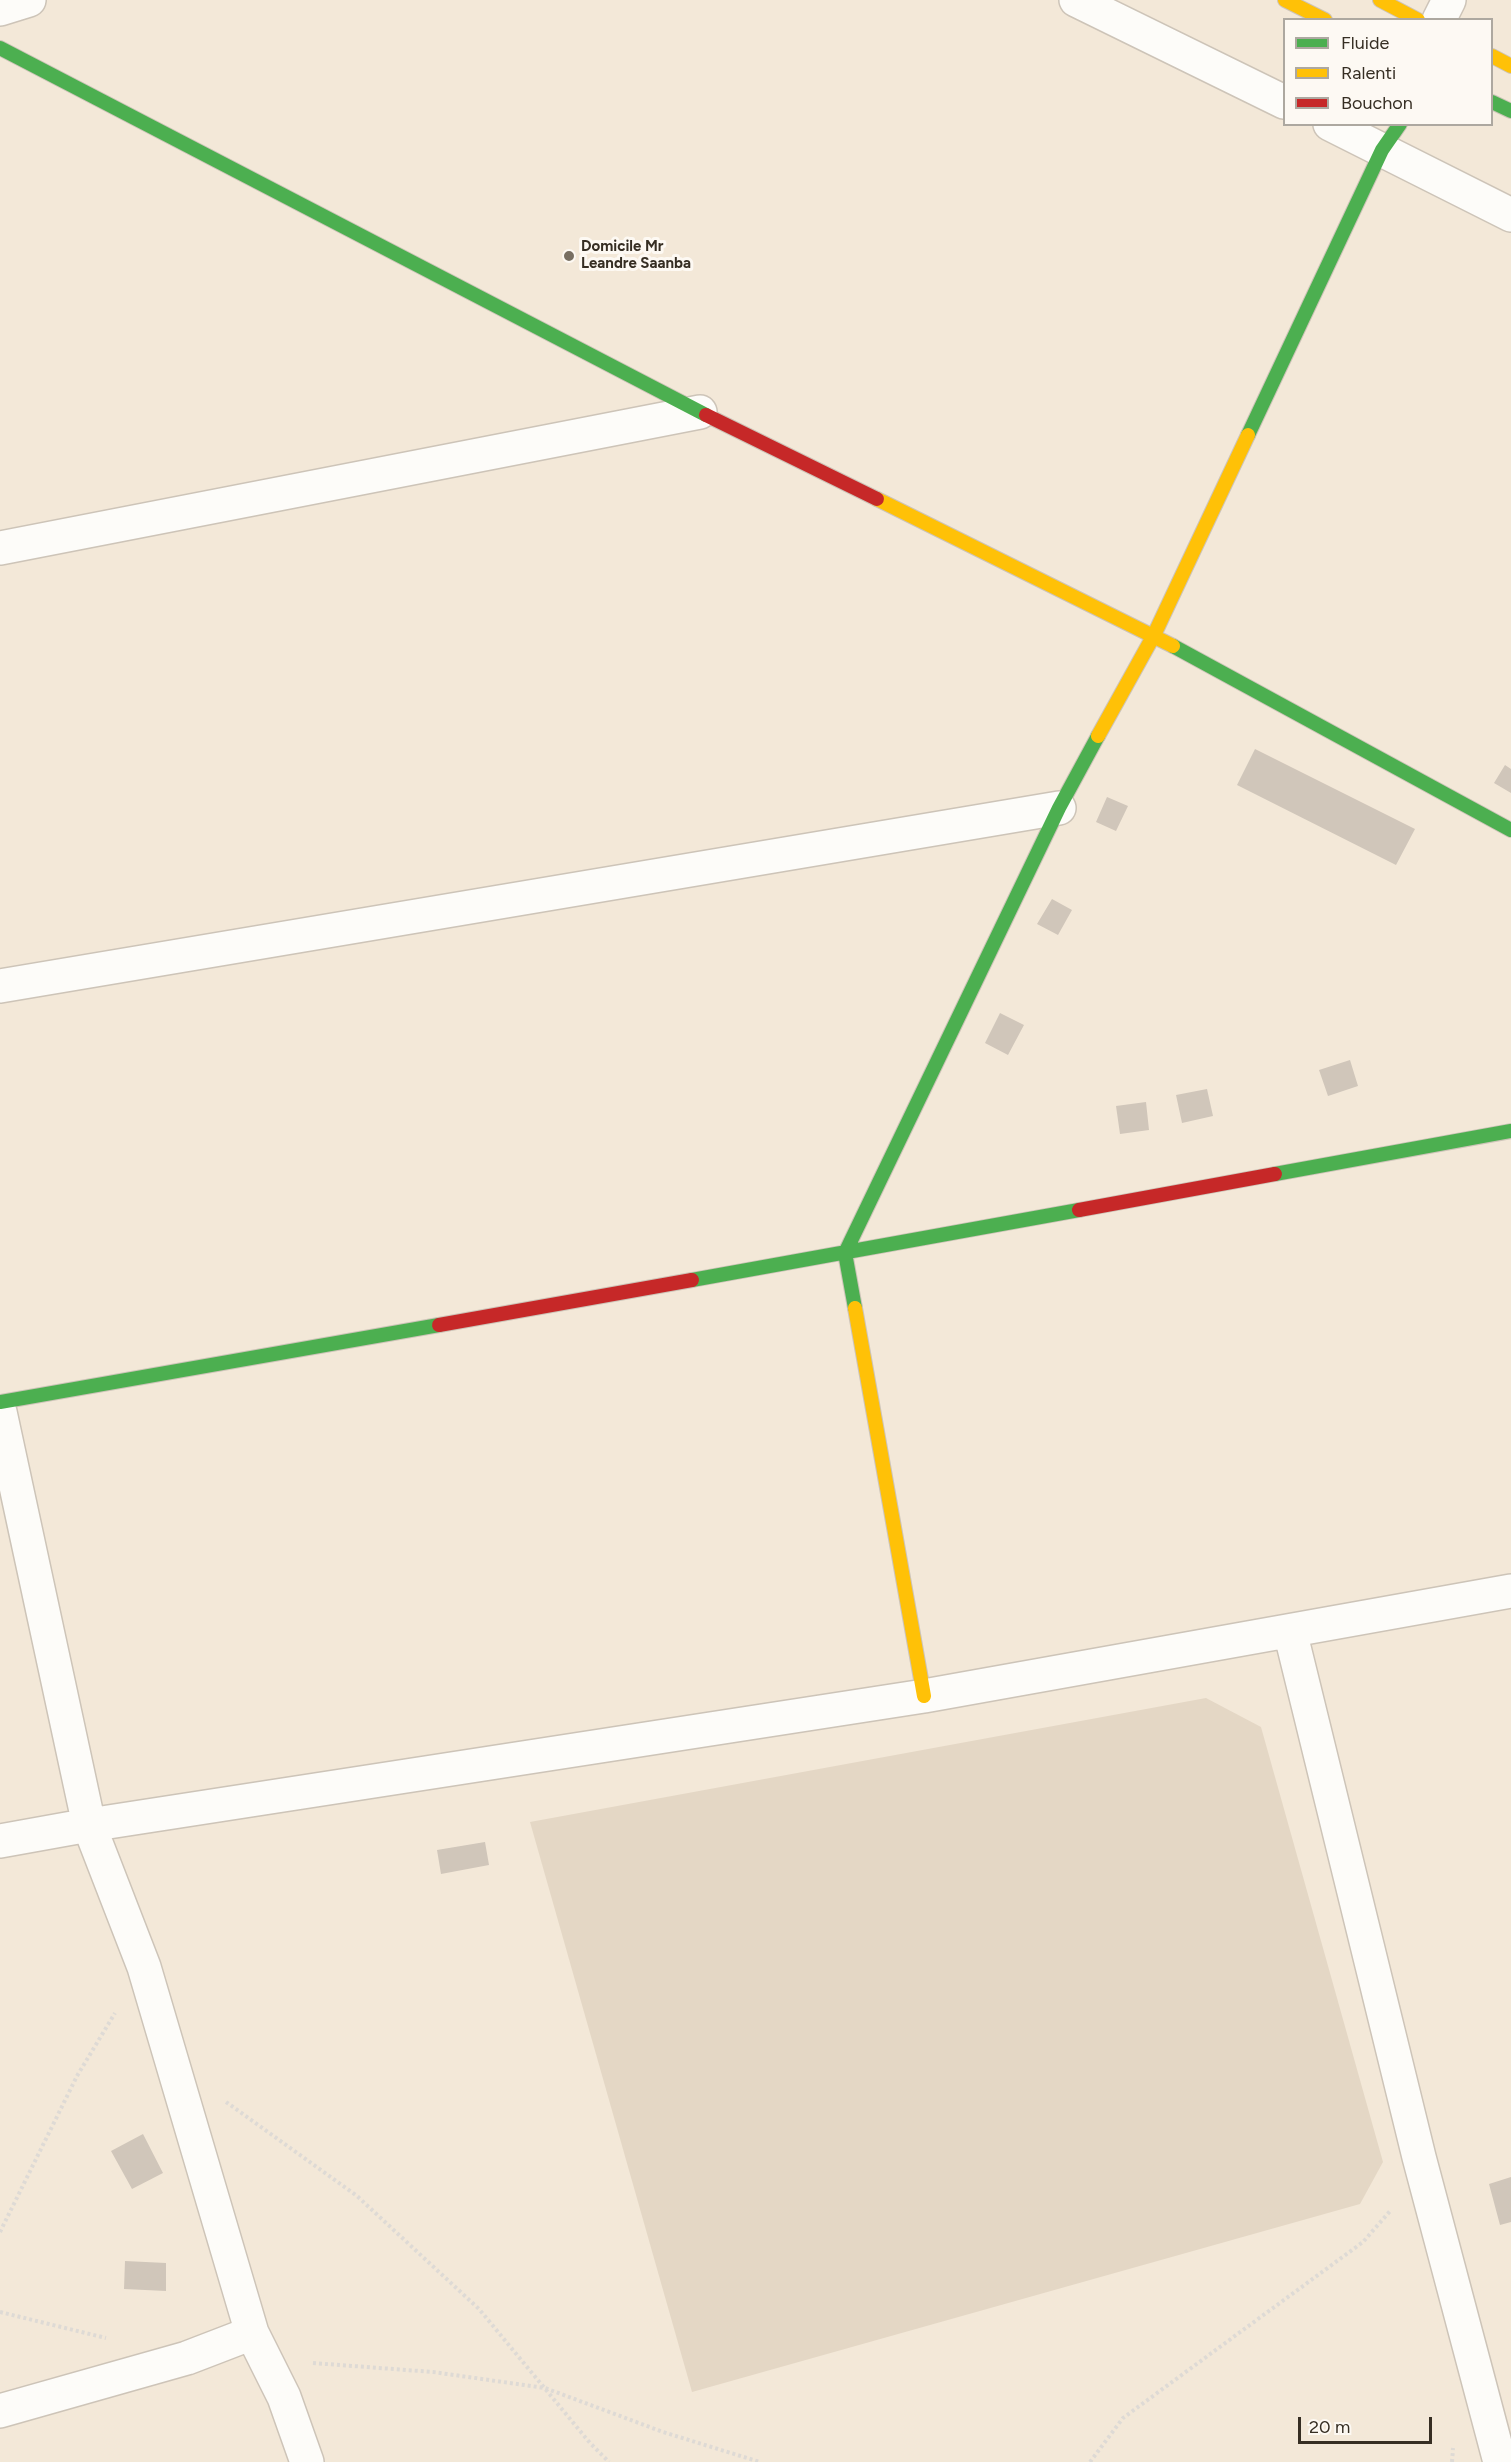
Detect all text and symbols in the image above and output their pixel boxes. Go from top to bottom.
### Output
legend [1283,18,1493,126]
text: Fluide [1341,32,1389,54]
text: Ralenti [1341,62,1396,84]
text: Bouchon [1341,92,1413,114]
place label: Domicile Mr Leandre Saanba [581,238,691,273]
marker: Domicile Mr Leandre Saanba [562,249,576,263]
scale bar [1301,2405,1434,2443]
text: 20 m [1309,2416,1350,2438]

